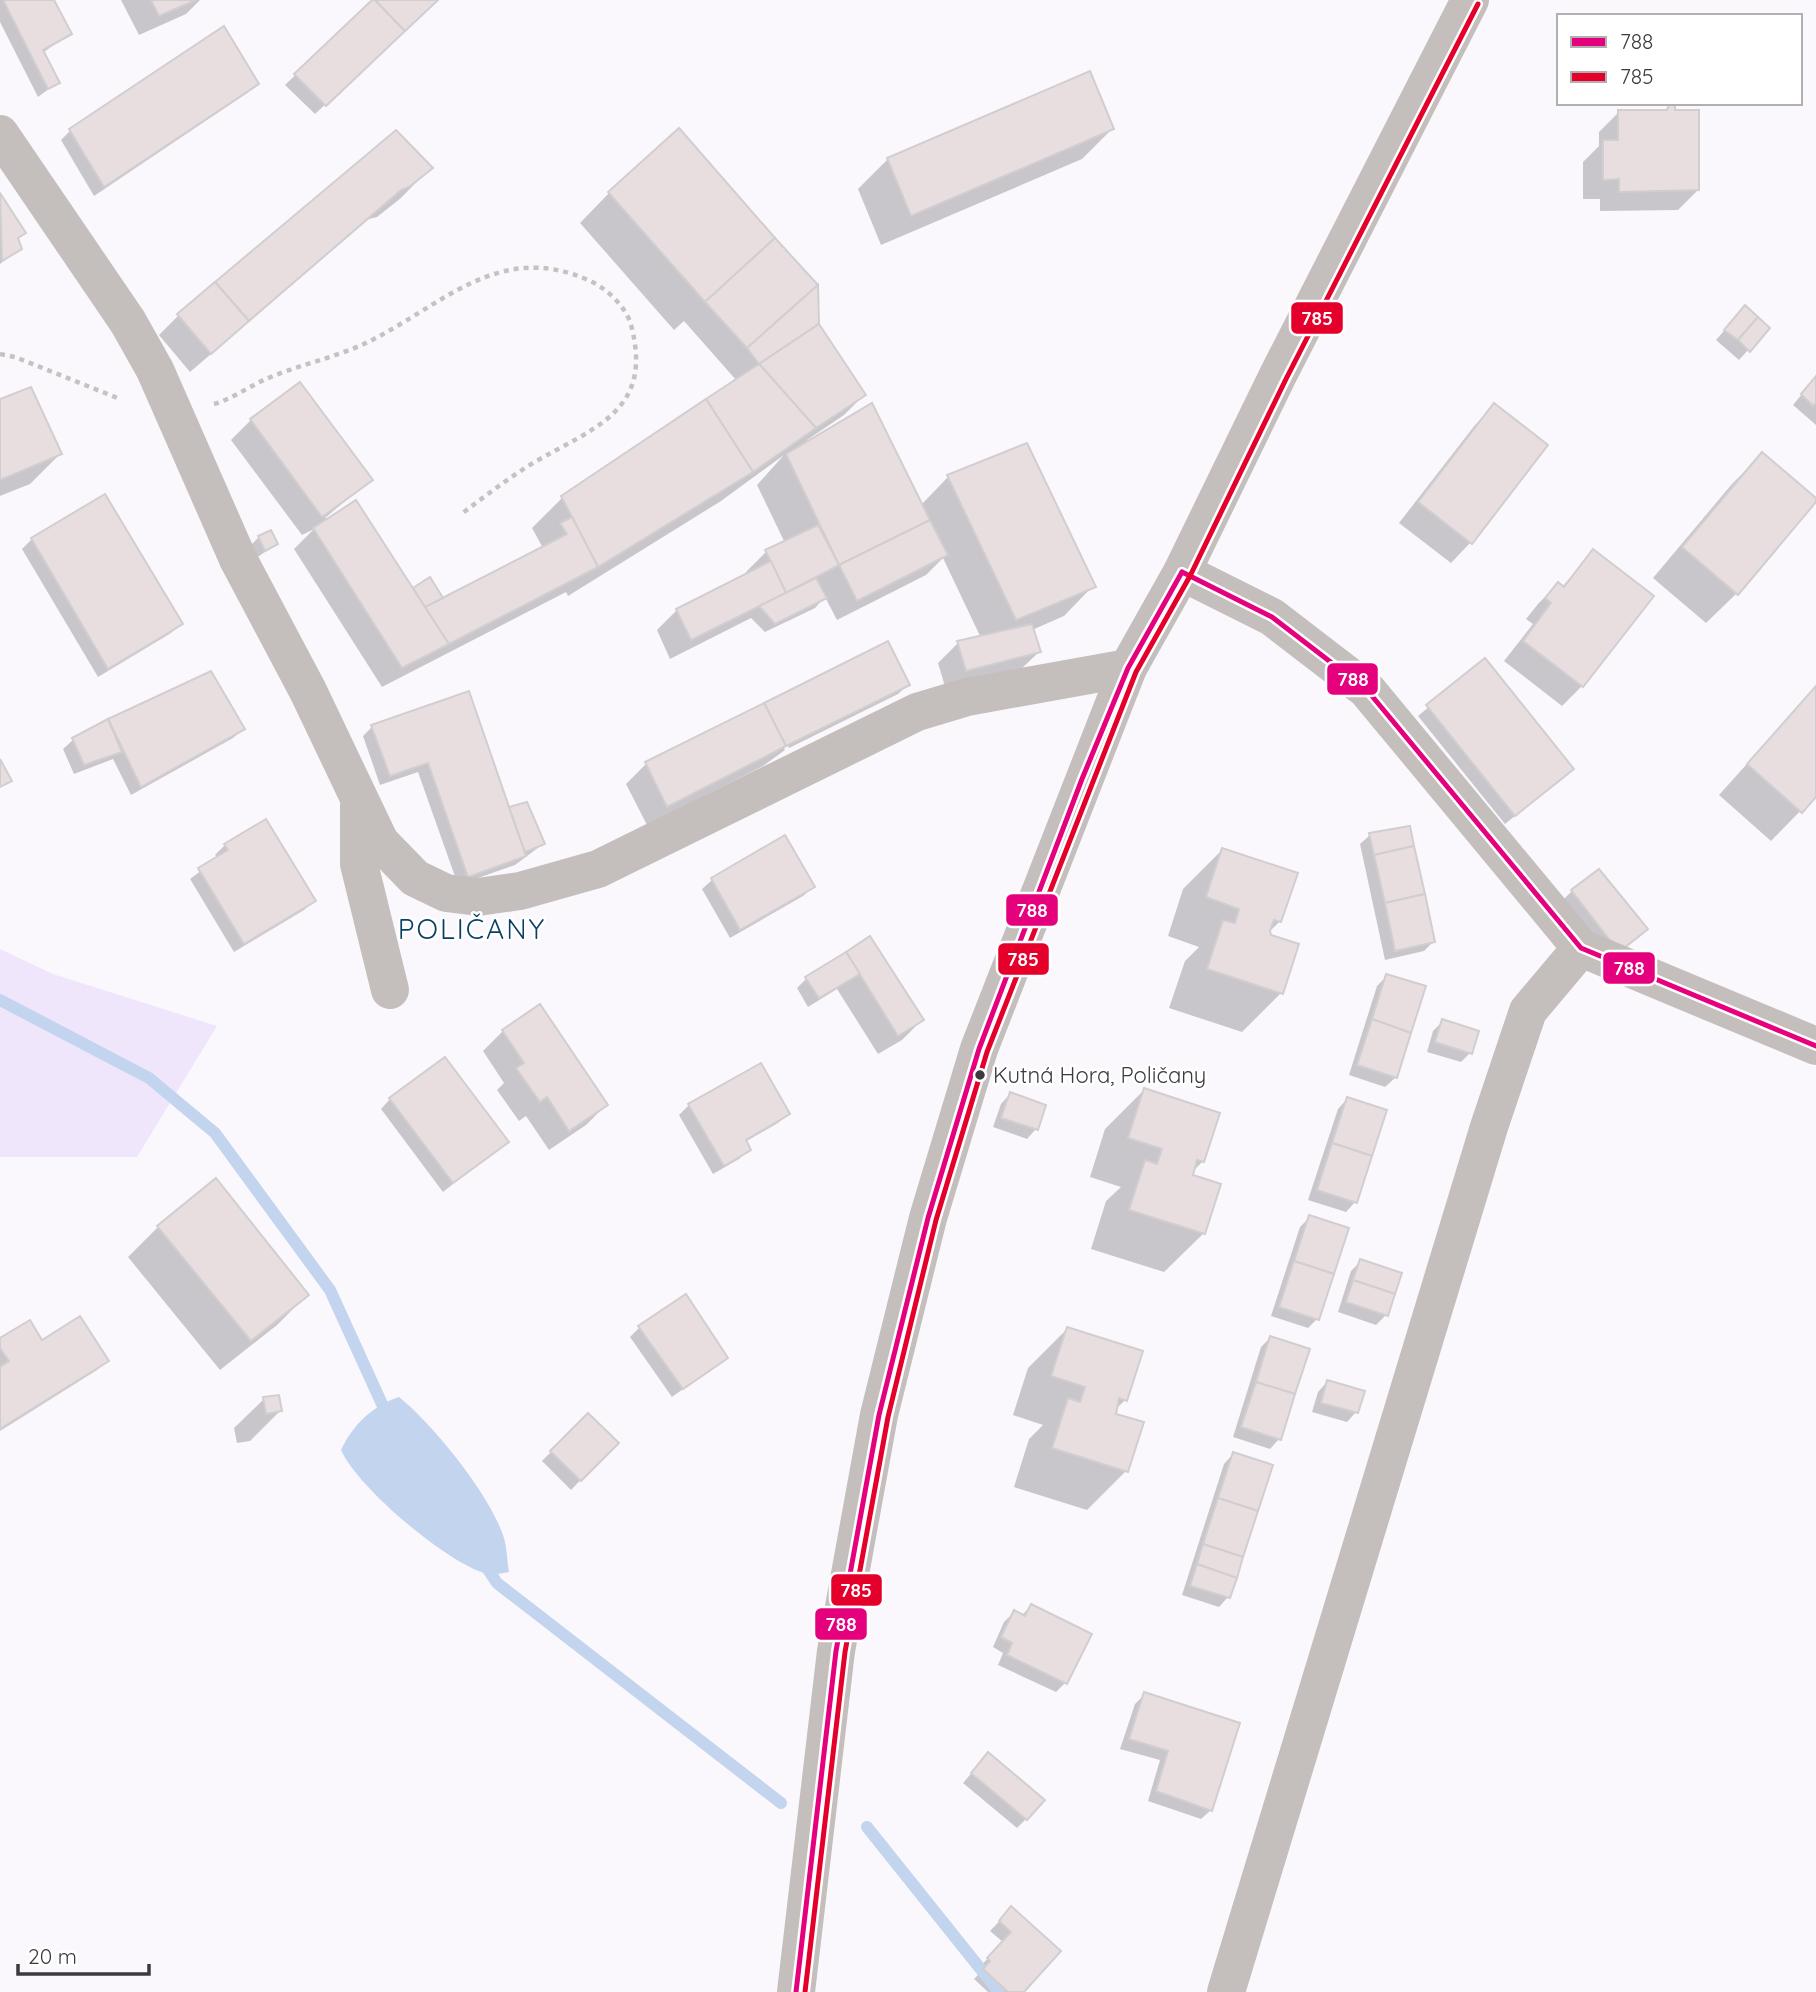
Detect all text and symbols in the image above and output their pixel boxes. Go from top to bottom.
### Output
legend [1557,14,1802,105]
text: 788 [1620,28,1653,54]
text: 785 [1620,63,1654,89]
line badge: 785 [1290,301,1344,335]
text: 785 [1301,306,1333,330]
line badge: 788 [1326,662,1379,696]
text: 788 [1337,667,1369,691]
line badge: 788 [1005,893,1059,927]
text: 788 [1016,898,1048,922]
district label: POLIČANY [398,911,546,946]
line badge: 785 [997,942,1050,976]
text: 785 [1007,947,1039,971]
line badge: 788 [1602,951,1656,985]
text: 788 [1613,956,1645,980]
place label: Kutná Hora, Poličany [993,1061,1206,1089]
marker: Kutná Hora, Poličany [973,1068,987,1082]
line badge: 785 [830,1573,883,1607]
text: 785 [840,1578,872,1602]
line badge: 788 [814,1607,868,1641]
text: 788 [825,1612,857,1636]
scale bar [18,1932,149,1976]
text: 20 m [28,1943,77,1969]

